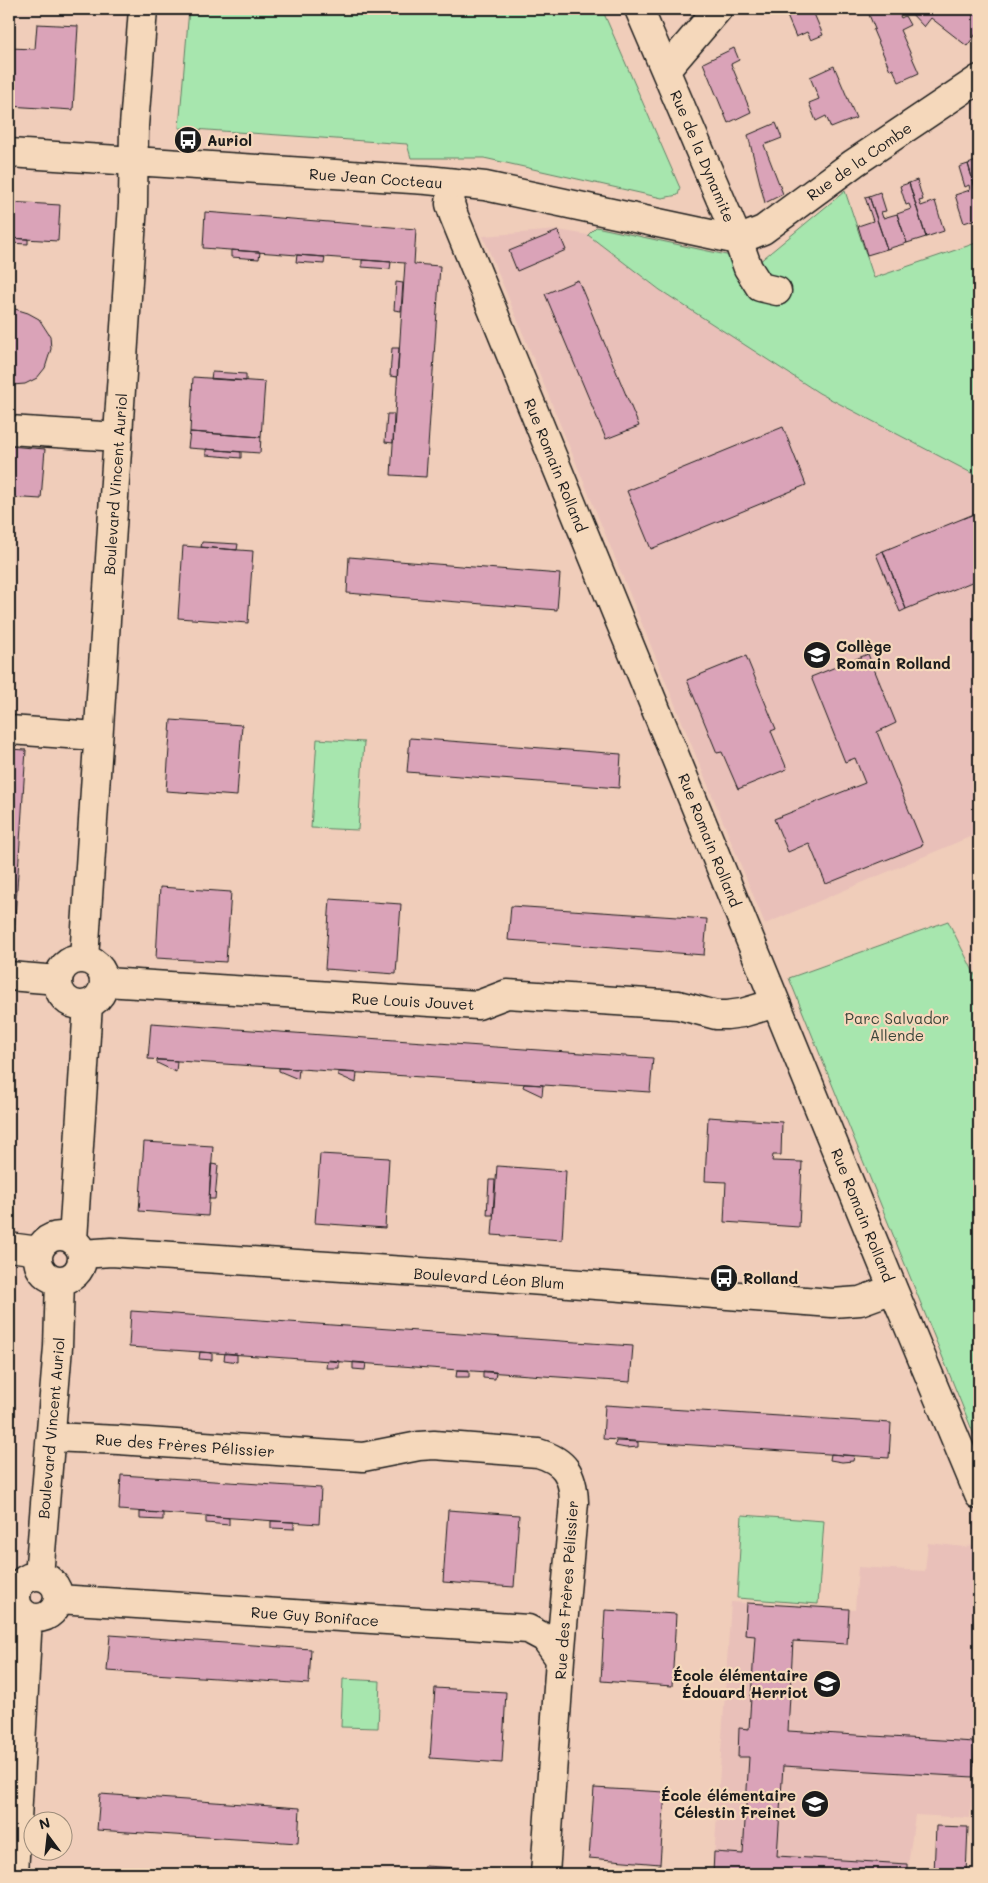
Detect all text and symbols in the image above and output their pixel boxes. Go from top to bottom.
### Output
street label: Rue de la Dynamite [666,87,740,225]
street label: Rue de la Combe [803,117,915,205]
bus stop icon: Auriol [173,125,203,155]
place label: Auriol [207,130,252,150]
street label: Rue Jean Cocteau [309,163,443,193]
street label: Boulevard Vincent Auriol [99,392,131,576]
street label: Rue Romain Rolland [520,395,592,535]
place label: Collège Romain Rolland [836,636,951,673]
school or university icon: Collège Romain Rolland [802,640,832,670]
street label: Rue Romain Rolland [674,770,746,910]
street label: Rue Louis Jouvet [351,988,475,1014]
park label: Parc Salvador Allende [845,1008,949,1045]
street label: Rue Romain Rolland [827,1145,899,1285]
street label: Boulevard Léon Blum [413,1263,565,1293]
bus stop icon: Rolland [709,1263,739,1293]
place label: Rolland [743,1268,798,1288]
street label: Boulevard Vincent Auriol [33,1336,69,1520]
street label: Rue des Frères Pélissier [95,1429,275,1461]
street label: Rue des Frères Pélissier [550,1500,582,1680]
street label: Rue Guy Boniface [250,1602,380,1630]
place label: École élémentaire Édouard Herriot [673,1665,808,1702]
school or university icon: École élémentaire Édouard Herriot [812,1669,842,1699]
place label: École élémentaire Célestin Freinet [661,1785,796,1822]
school or university icon: École élémentaire Célestin Freinet [800,1789,830,1819]
north arrow [22,1810,72,1860]
text: N [37,1812,52,1834]

